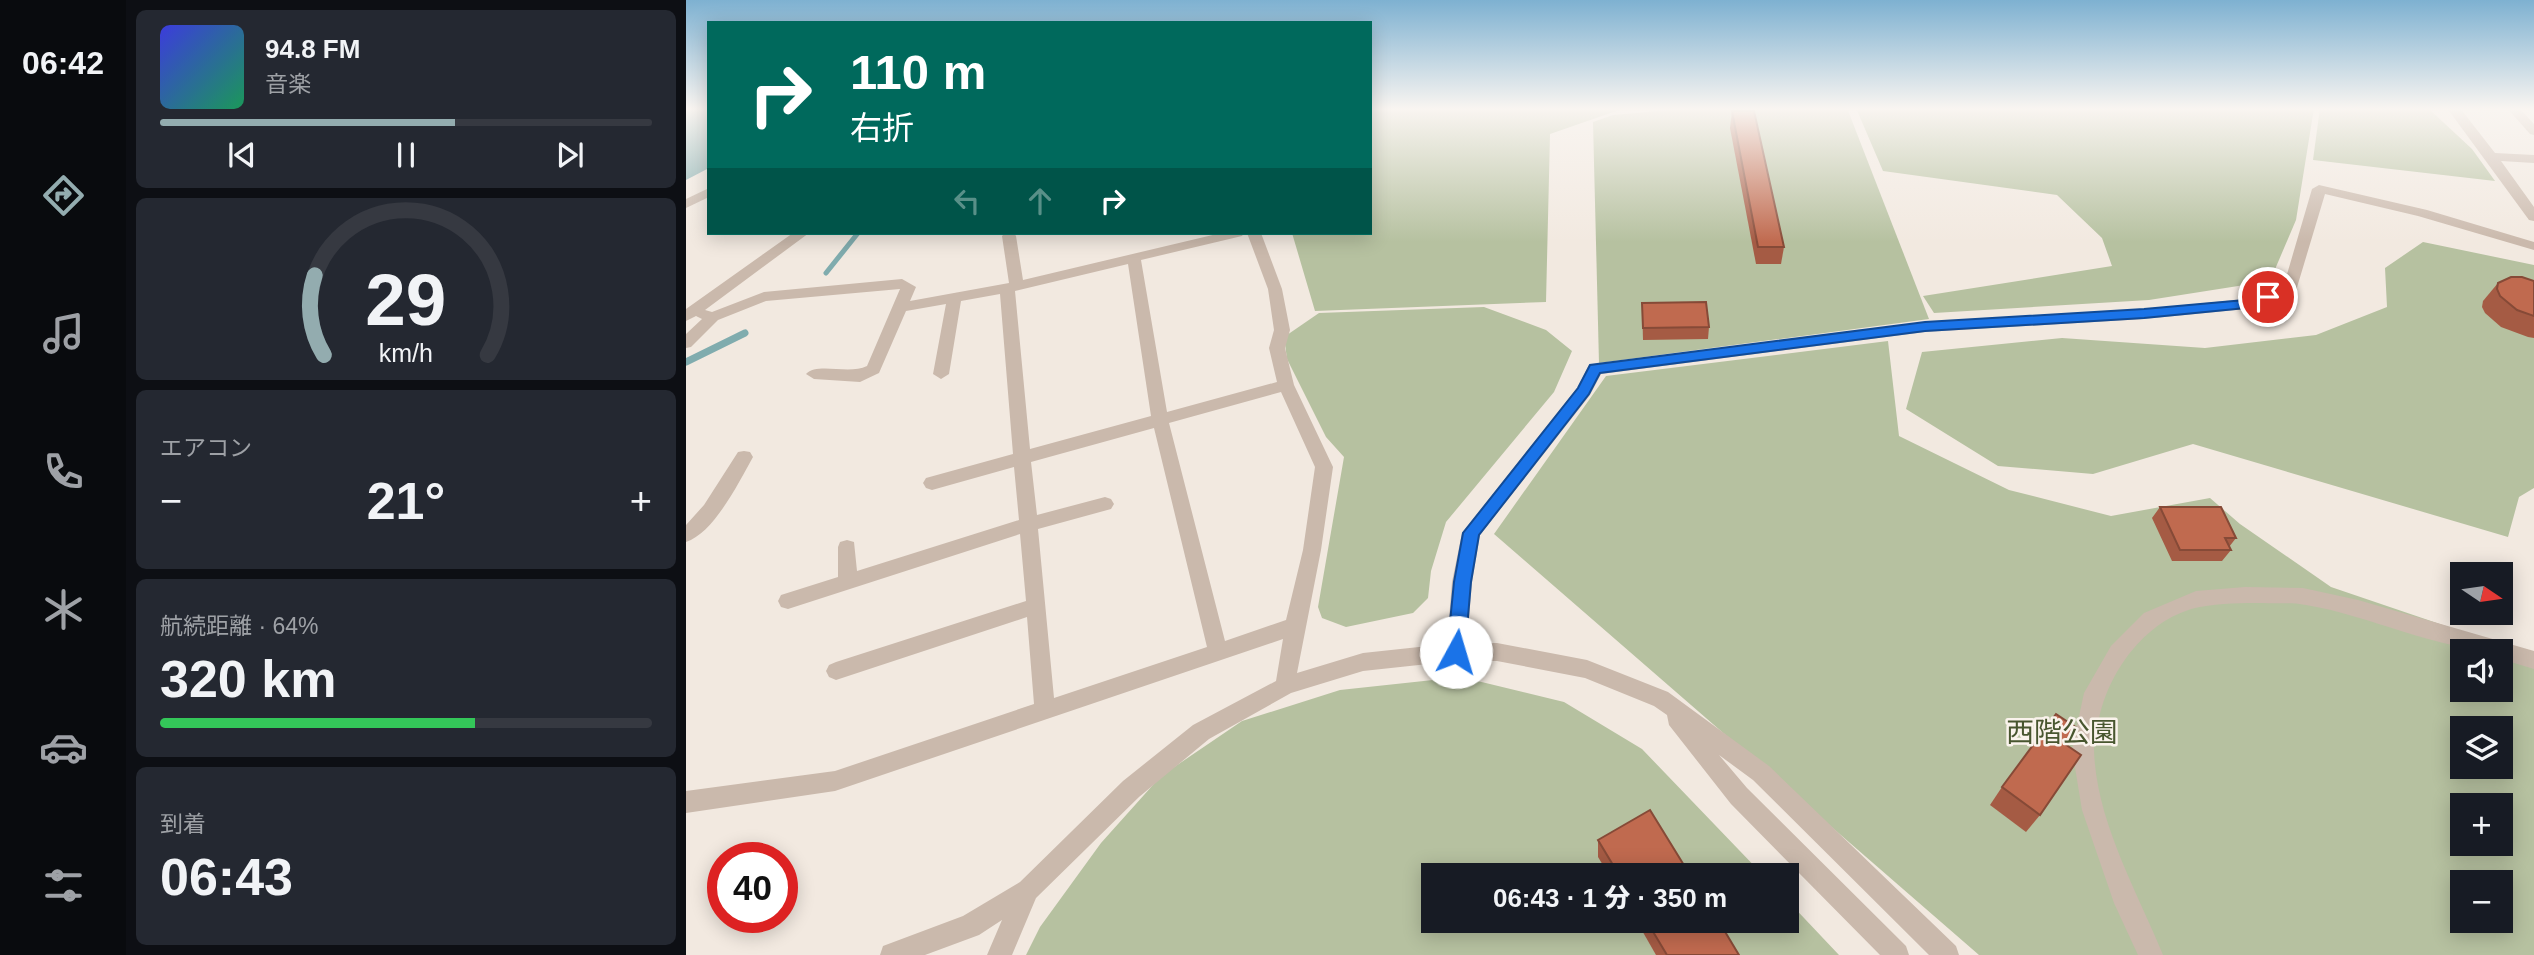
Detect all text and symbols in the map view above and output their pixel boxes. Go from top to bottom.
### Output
text: 94.8 FM [265,34,360,64]
text: 06:42 [22,45,104,81]
text: 110 m [850,45,986,99]
icon: right [735,49,826,140]
text: 音楽 [265,71,311,97]
text: 右折 [850,110,914,146]
icon: previous [223,136,261,174]
icon: pause [387,136,425,174]
icon: next [551,136,589,174]
icon: directions [39,171,88,220]
icon: left [948,182,986,220]
icon: ahead [1021,182,1059,220]
icon: right [1094,182,1132,220]
text: 29 [366,260,446,341]
pin [2238,267,2298,327]
icon: arrive [2249,278,2287,316]
icon: music [39,309,88,358]
text: km/h [379,339,433,367]
text: エアコン [160,435,252,461]
icon: phone [39,447,88,496]
text: 21° [367,472,445,530]
text: − [160,480,182,522]
text: + [630,480,652,522]
north arrow [2450,562,2513,625]
map controls [2450,562,2513,933]
icon: climate [39,585,88,634]
text: 航続距離 · 64% [160,613,318,639]
position arrow [1419,615,1493,689]
button: sound [2450,639,2513,702]
text: 320 km [160,650,336,708]
button: layers [2450,716,2513,779]
park label: 西階公園 [2006,717,2118,748]
icon: car [39,723,88,772]
button: + [2450,793,2513,856]
text: 到着 [160,811,206,837]
speed limit sign: 40 [707,842,798,933]
text: 06:43 [160,848,293,906]
icon: filters [39,861,88,910]
button: − [2450,870,2513,933]
text: 06:43 · 1 分 · 350 m [1493,883,1727,913]

